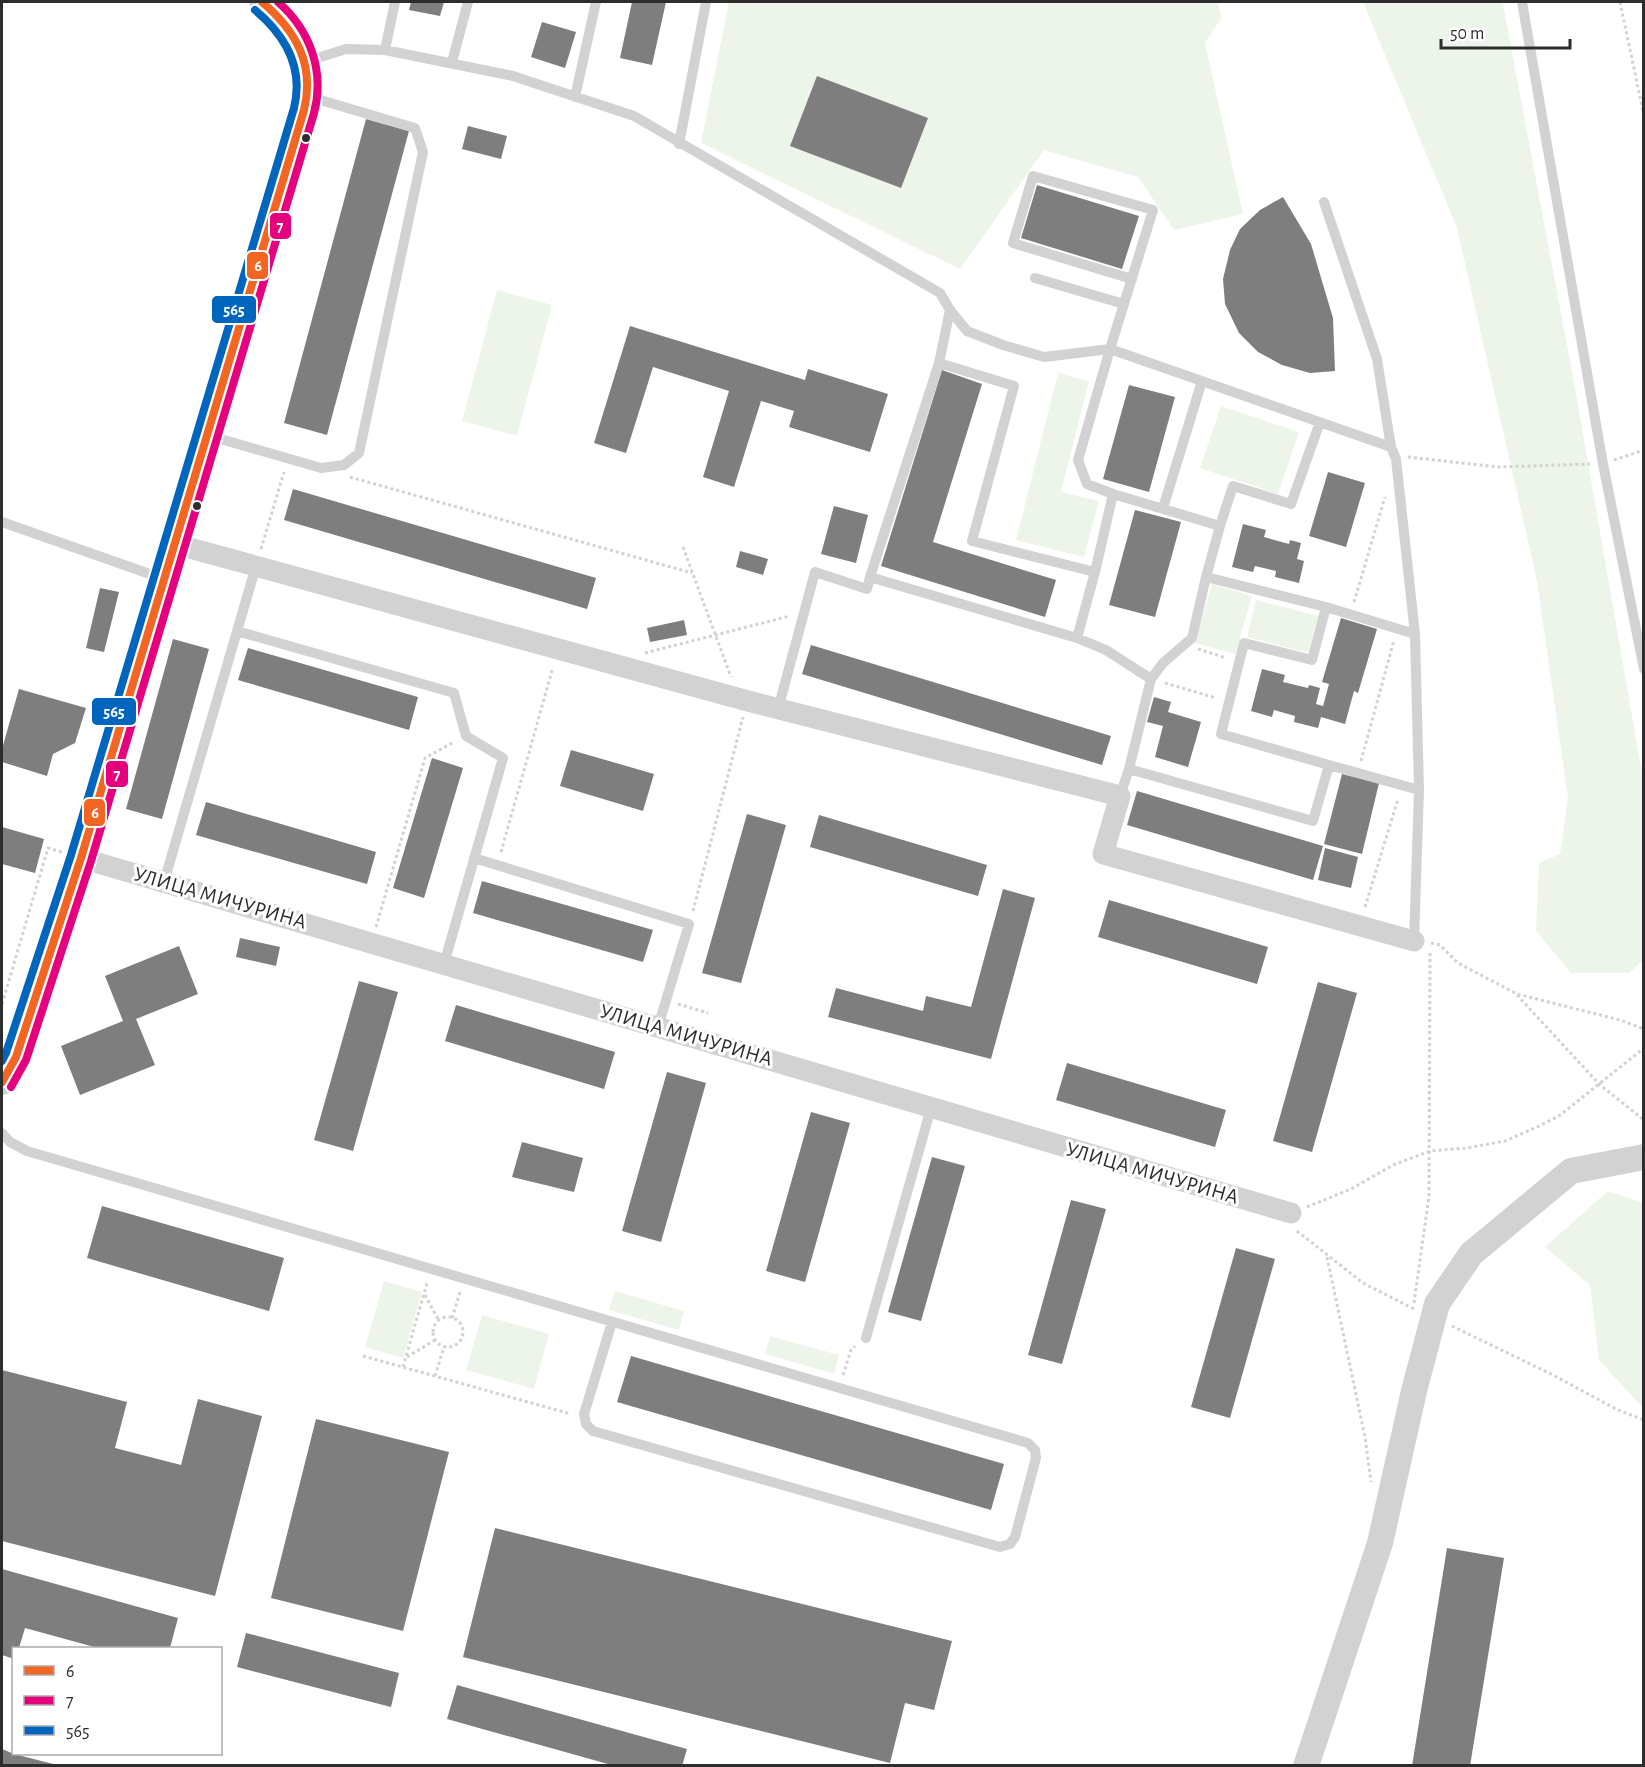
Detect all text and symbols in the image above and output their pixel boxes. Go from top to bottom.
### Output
scale bar [1441,12,1570,50]
text: 50 m [1450,25,1484,43]
unlabelled marker [300,132,312,144]
line badge: 7 [269,212,292,240]
text: 7 [277,219,284,235]
line badge: 6 [246,251,269,280]
text: 6 [254,258,262,274]
line badge: 565 [211,295,257,324]
text: 565 [223,302,245,318]
unlabelled marker [191,500,203,512]
line badge: 565 [91,697,137,726]
text: 565 [103,704,125,720]
line badge: 7 [105,760,129,788]
text: 7 [114,767,121,783]
line badge: 6 [83,798,106,827]
text: 6 [91,805,99,821]
street label: УЛИЦА МИЧУРИНА [131,863,309,933]
street label: УЛИЦА МИЧУРИНА [597,1000,775,1070]
street label: УЛИЦА МИЧУРИНА [1063,1138,1241,1208]
legend [12,1647,222,1755]
text: 6 [66,1663,74,1681]
text: 7 [66,1693,74,1711]
text: 565 [66,1723,90,1741]

